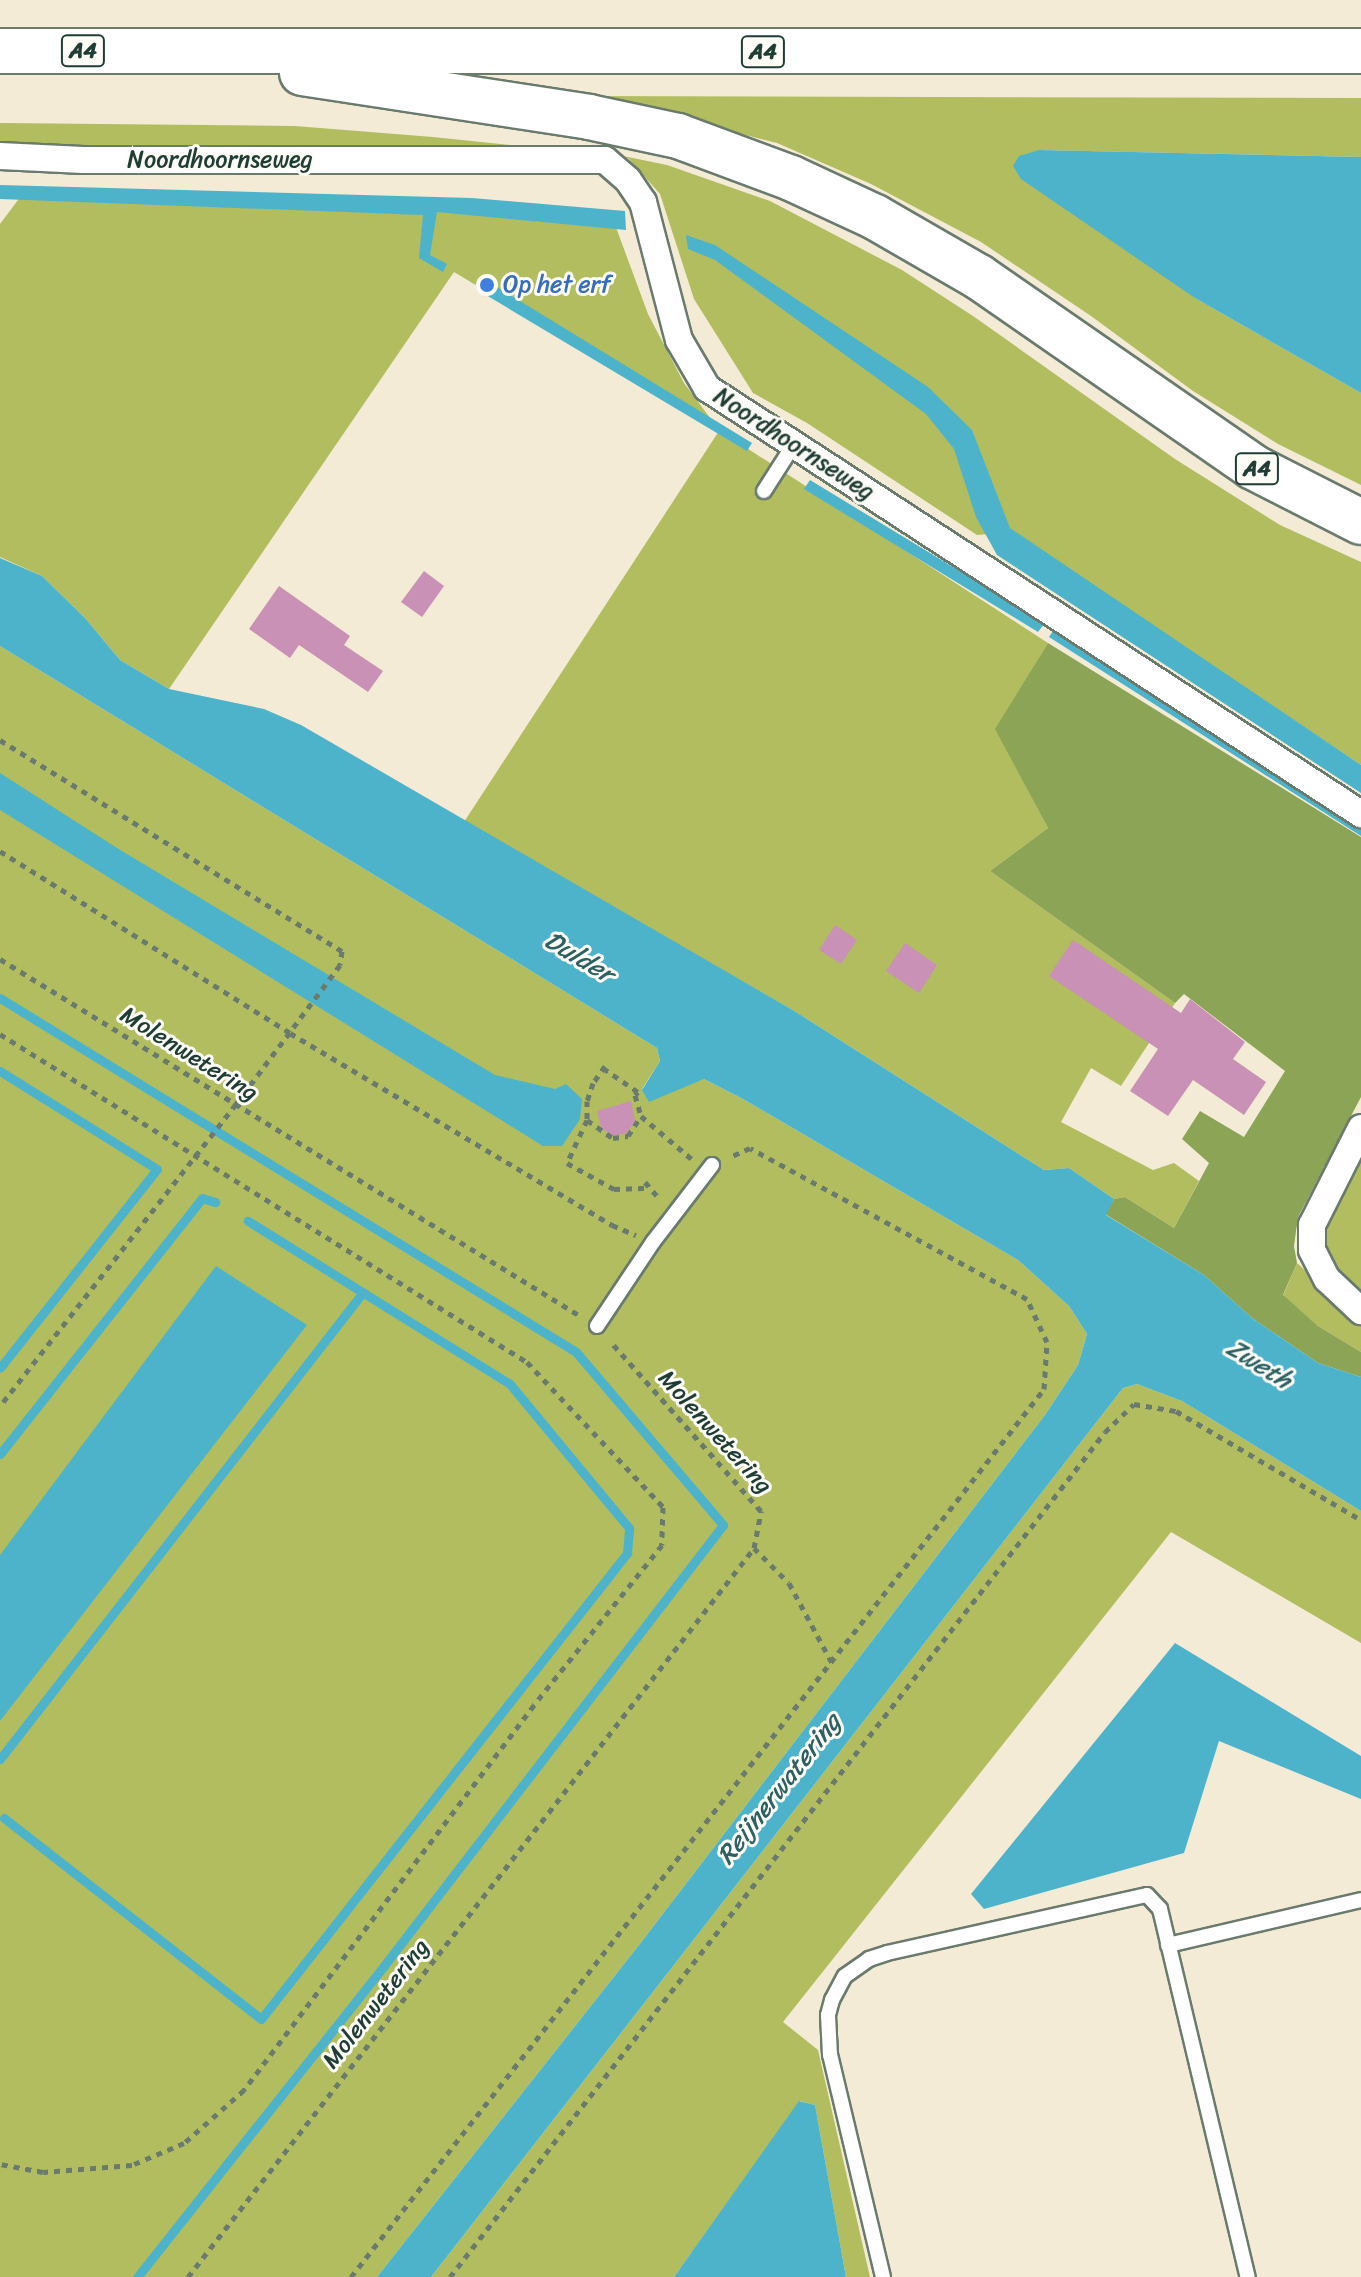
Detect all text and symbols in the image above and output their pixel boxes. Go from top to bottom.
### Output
road number: A4 [59,33,107,69]
road number: A4 [739,34,787,70]
street label: Noordhoornseweg [127,146,313,174]
place label: Op het erf [503,271,612,299]
marker: Op het erf [478,276,496,294]
street label: Noordhoornseweg [708,381,880,507]
road number: A4 [1233,451,1281,487]
water label: Dulder [539,924,619,990]
street label: Molenwetering [115,1000,263,1108]
water label: Zweth [1221,1332,1297,1396]
street label: Molenwetering [652,1364,778,1500]
water label: Reijnerwatering [710,1707,848,1871]
street label: Molenwetering [316,1933,436,2075]

